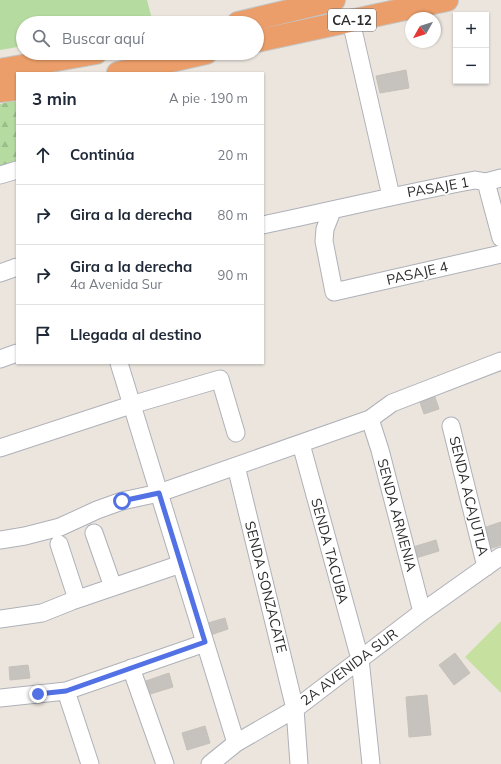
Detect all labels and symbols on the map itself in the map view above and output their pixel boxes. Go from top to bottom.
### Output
road number: CA-12 [328,9,376,31]
north arrow [405,12,441,48]
street label: PASAJE 1 [406,173,470,201]
street label: PASAJE 4 [385,257,450,289]
street label: SENDA ACAJUTLA [445,434,493,558]
street label: SENDA ARMENIA [373,457,421,574]
route start [113,492,131,510]
street label: SENDA TACUBA [307,496,353,606]
street label: SENDA SONZACATE [241,519,291,655]
street label: 2A AVENIDA SUR [297,624,401,709]
route end [29,685,47,703]

